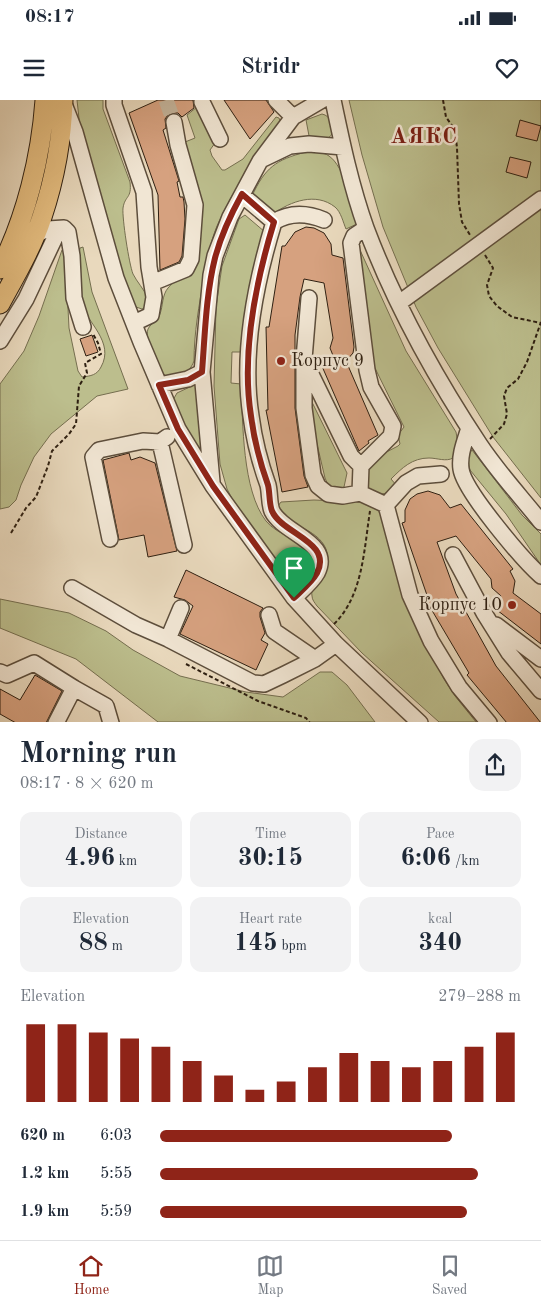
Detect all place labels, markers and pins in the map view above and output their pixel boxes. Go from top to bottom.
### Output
place label: Корпус 9 [291,352,364,370]
marker: Корпус 9 [275,355,287,367]
pin [273,547,315,598]
place label: Корпус 10 [418,596,502,614]
marker: Корпус 10 [506,599,518,611]

